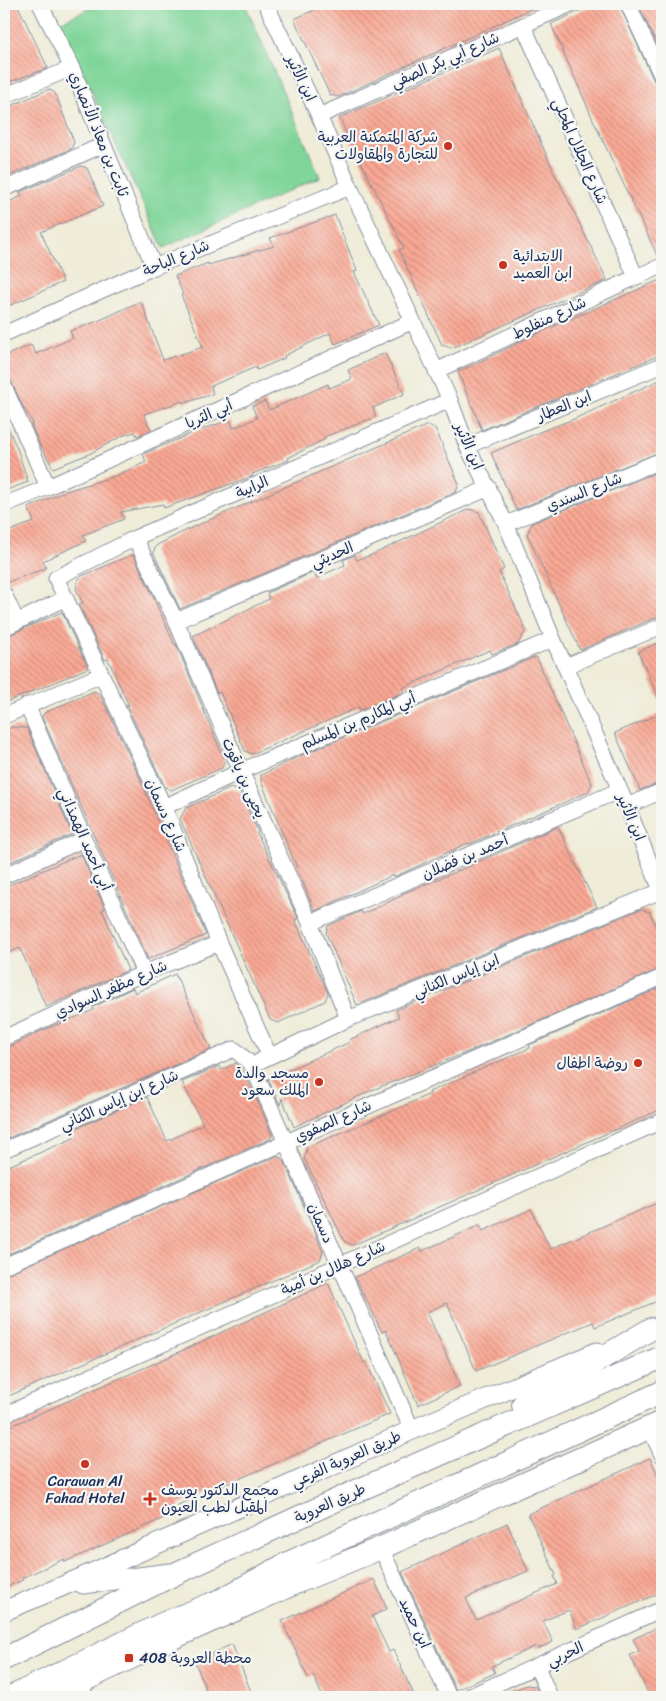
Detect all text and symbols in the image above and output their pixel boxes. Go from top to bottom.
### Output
street label: شارع أبي بكر الصفي [386,24,504,96]
street label: ابن الأثير [278,48,324,106]
street label: ثابت بن معاذ الأنصاري [62,67,136,201]
street label: شارع الجلال المحلي [545,94,615,208]
place label: شركة المتمكنة العربية للتجارة والمقاولات [318,124,438,167]
marker: شركة المتمكنة العربية للتجارة والمقاولات [442,140,454,152]
street label: شارع الباحة [138,232,214,284]
place label: الابتدائية ابن العميد [513,243,572,286]
marker: الابتدائية ابن العميد [497,259,509,271]
street label: شارع منفلوط [507,289,591,347]
street label: ابن العطار [532,383,596,429]
street label: أبي الثريا [181,392,237,436]
street label: ابن الأثير [446,416,491,474]
street label: شارع السندي [542,465,626,519]
street label: الرابية [231,468,273,506]
street label: الحديثي [306,534,358,576]
street label: أبي المكارم بن المسلم [296,685,420,757]
street label: يحيى بن ياقوت [215,733,273,823]
street label: شارع دسمان [138,774,194,856]
street label: أبي أحمد الهمذاني [51,783,119,895]
street label: ابن الأثير [609,787,653,845]
street label: أحمد بن فضلان [418,827,513,887]
street label: ابن إياس الكناني [409,947,503,1005]
street label: شارع مظفر السوادي [50,953,172,1025]
place label: روضة اطفال [557,1050,628,1076]
marker: روضة اطفال [632,1057,644,1069]
place label: مسجد والدة الملك سعود [235,1060,309,1103]
street label: شارع ابن إياس الكناني [55,1062,183,1138]
marker: مسجد والدة الملك سعود [313,1076,325,1088]
street label: شارع الصفوي [290,1092,376,1150]
street label: دسمان [301,1198,341,1248]
street label: شارع هلال بن أمية [276,1233,390,1303]
street label: طريق العروبة الفرعي [287,1423,405,1495]
marker: Carawan Al Fahad Hotel [79,1458,91,1470]
place label: Carawan Al Fahad Hotel [46,1468,125,1511]
street label: طريق العروبة [290,1476,370,1530]
place label: مجمع الدكتور يوسف المقبل لطب العيون [161,1477,279,1520]
marker: مجمع الدكتور يوسف المقبل لطب العيون [143,1492,157,1506]
street label: ابن حميد [392,1593,438,1653]
street label: الحربي [542,1634,588,1674]
place label: محطة العروبة 408 [139,1645,252,1671]
marker: محطة العروبة 408 [123,1652,135,1664]

